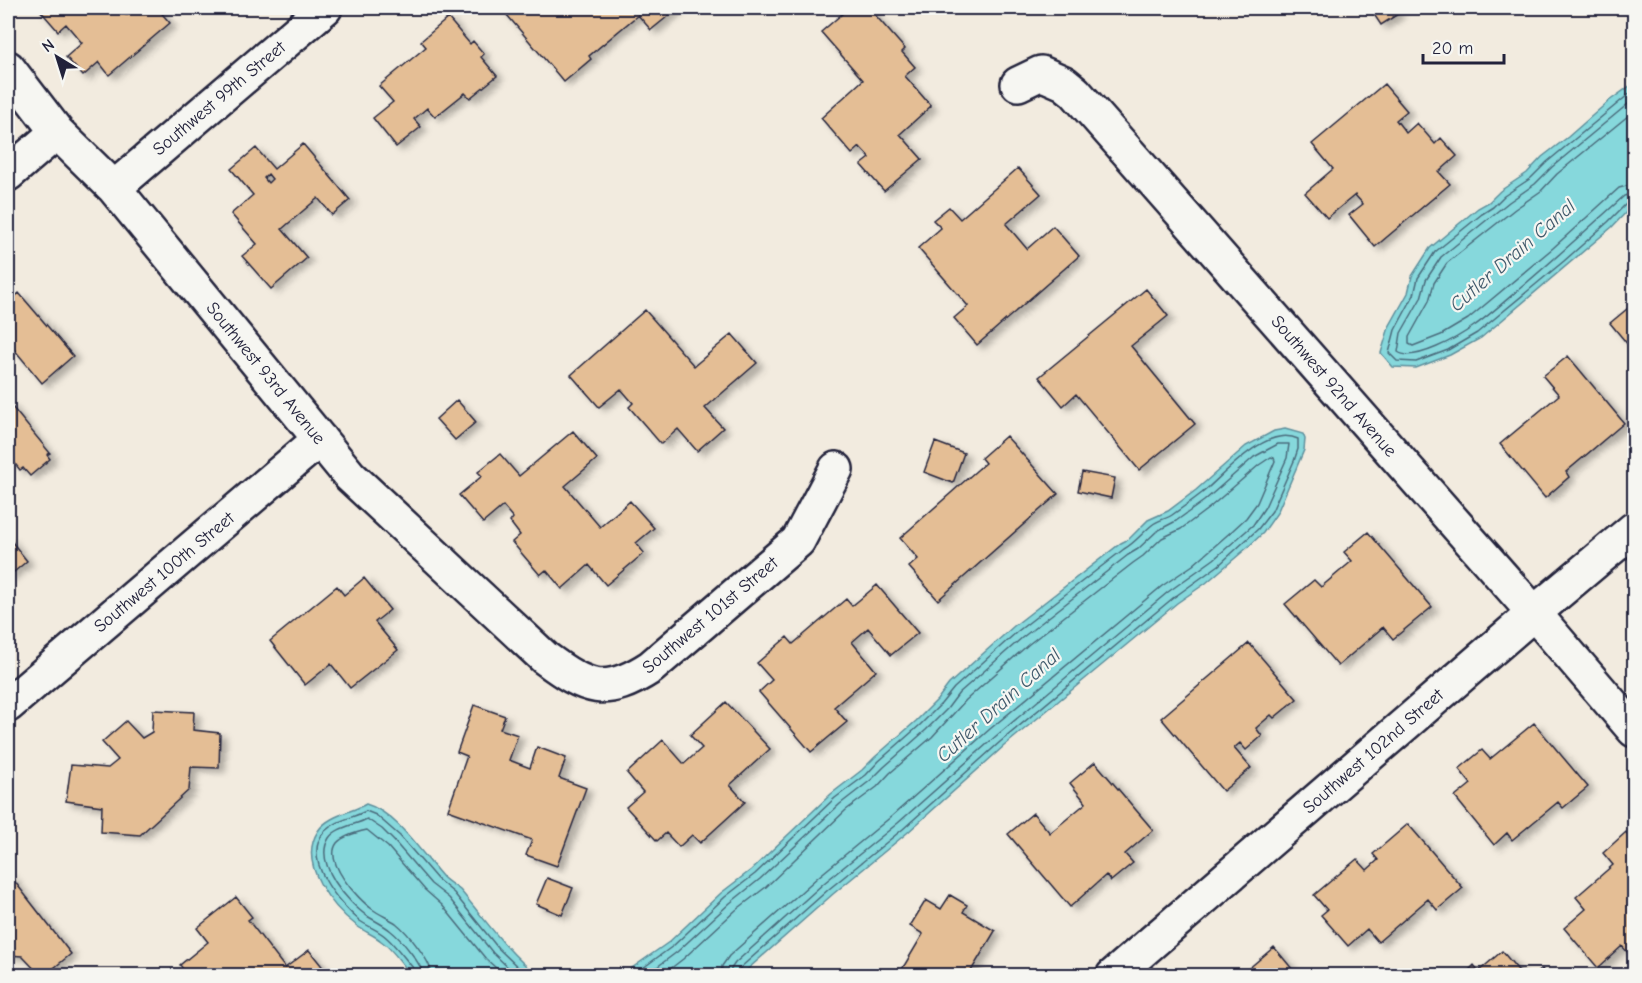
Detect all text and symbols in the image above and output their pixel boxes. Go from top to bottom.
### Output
north arrow [27,27,87,87]
scale bar [1423,27,1504,65]
text: N [39,36,58,56]
street label: Southwest 99th Street [149,36,291,160]
text: 20 m [1432,38,1473,59]
water label: Cutler Drain Canal [1445,194,1580,316]
street label: Southwest 93rd Avenue [202,298,330,449]
street label: Southwest 92nd Avenue [1266,311,1401,461]
street label: Southwest 100th Street [90,507,239,637]
street label: Southwest 101st Street [638,552,783,678]
water label: Cutler Drain Canal [932,643,1066,767]
street label: Southwest 102nd Street [1299,684,1449,818]

